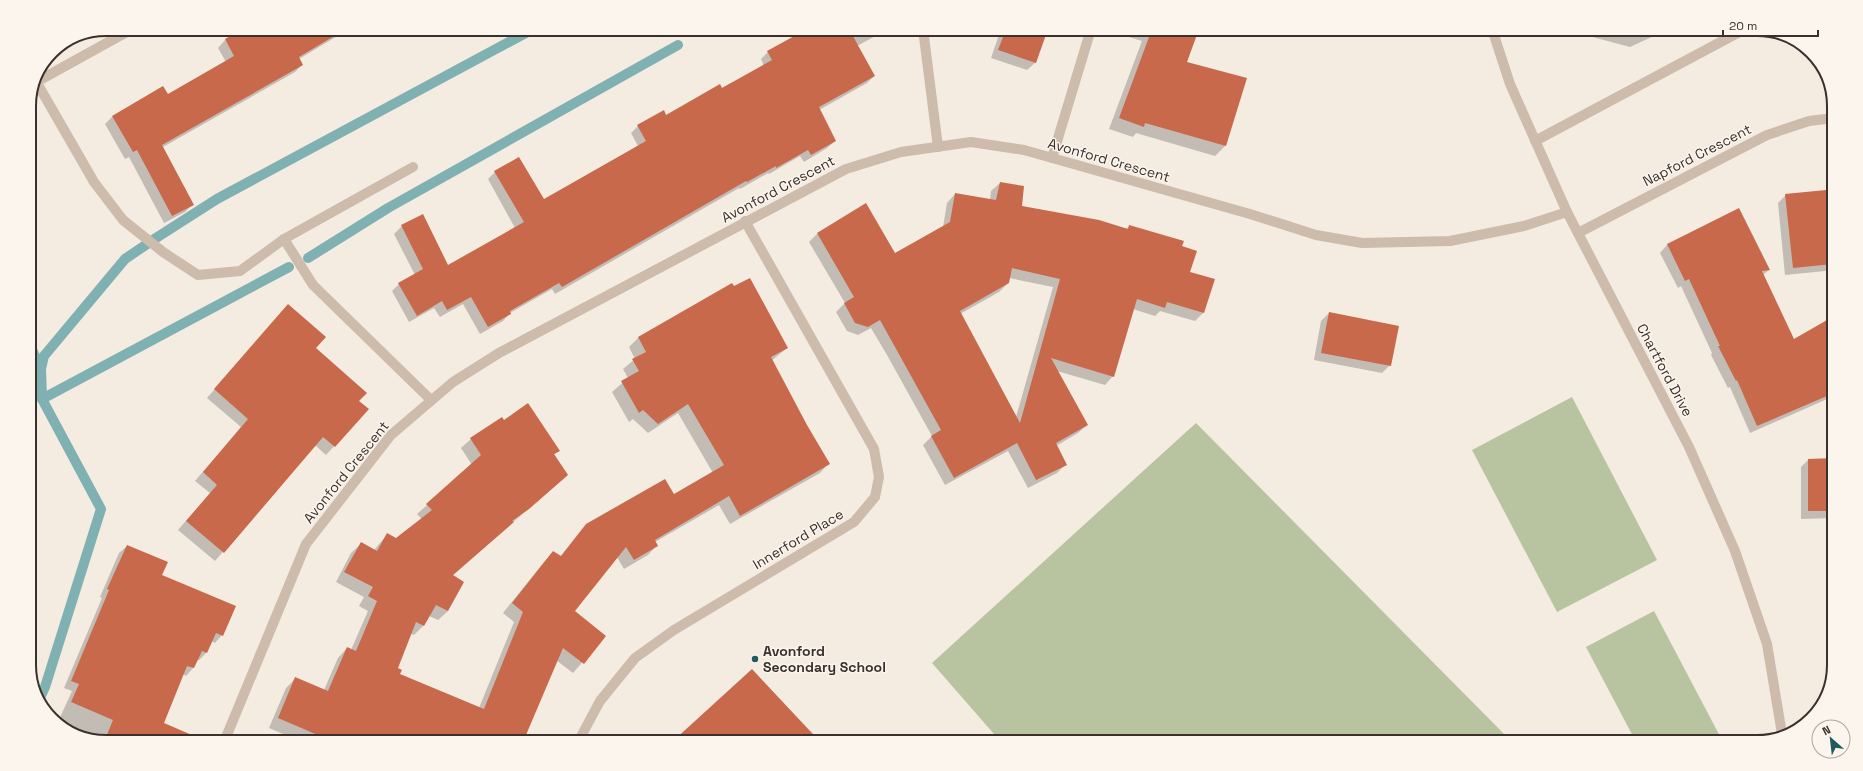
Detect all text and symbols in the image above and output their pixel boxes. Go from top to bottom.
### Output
scale bar [1723,12,1818,38]
text: 20 m [1729,18,1757,34]
street label: Napford Crescent [1640,120,1754,190]
street label: Avonford Crescent [1046,134,1172,186]
street label: Avonford Crescent [718,151,838,227]
street label: Chartford Drive [1633,320,1697,420]
street label: Avonford Crescent [299,417,393,527]
street label: Innerford Place [749,505,847,573]
place label: Avonford Secondary School [763,642,886,676]
marker: Avonford Secondary School [750,654,760,664]
north arrow [1811,719,1851,759]
text: N [1820,722,1833,738]

